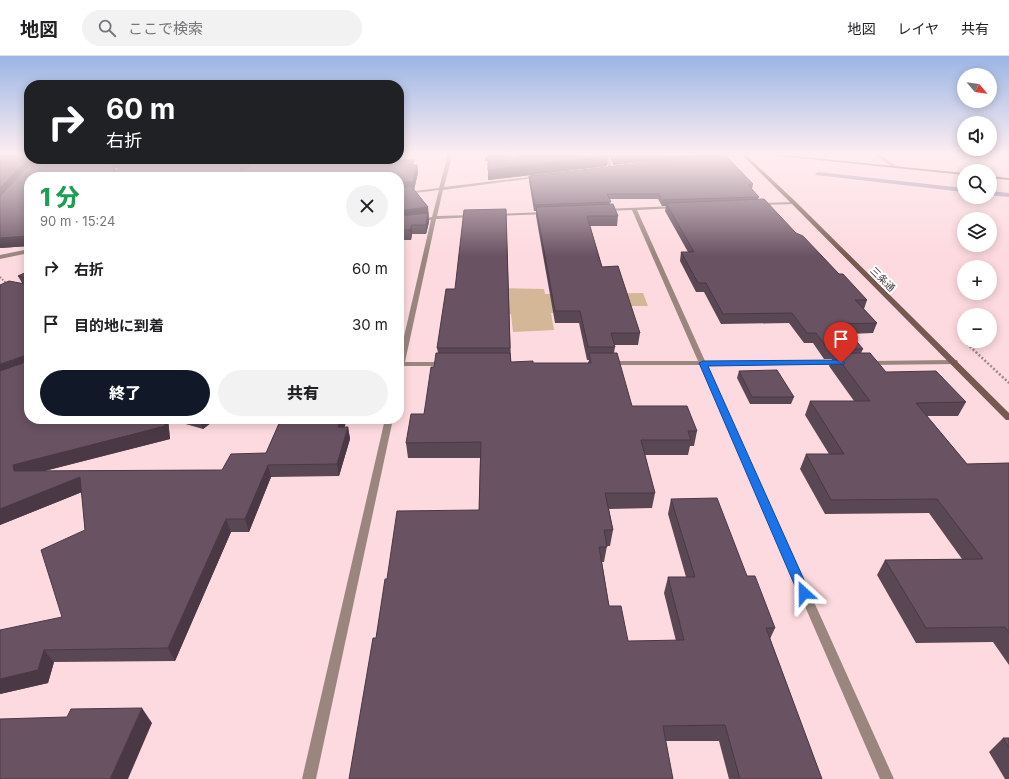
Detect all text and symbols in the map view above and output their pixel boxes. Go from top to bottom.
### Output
search box [82,10,362,46]
icon: search [96,17,118,39]
text: 地図 [20,18,58,41]
text: ここで検索 [128,19,203,38]
text: 地図 [847,20,875,37]
text: レイヤ [897,20,939,37]
text: 共有 [961,20,989,37]
north arrow [957,68,997,108]
map controls [957,68,997,348]
text: 60 m [106,92,175,126]
icon: right [40,96,92,148]
button: sound [957,116,997,156]
text: 右折 [106,130,142,151]
button: search [957,164,997,204]
text: 1 分 [40,183,80,212]
button: close [346,185,388,227]
button: layers [957,212,997,252]
text: 90 m · 15:24 [40,213,115,229]
icon: right [40,257,62,279]
text: 60 m [352,259,388,278]
text: 右折 [74,260,104,279]
button: + [957,260,997,300]
street label: 三条通 [868,264,898,294]
button: − [957,308,997,348]
icon: arrive [40,313,62,335]
text: 30 m [352,315,388,334]
text: 目的地に到着 [74,316,164,335]
pin [824,322,858,363]
icon: arrive [830,328,852,350]
button: 終了 [40,370,210,416]
button: 共有 [218,370,388,416]
position arrow [783,572,825,614]

